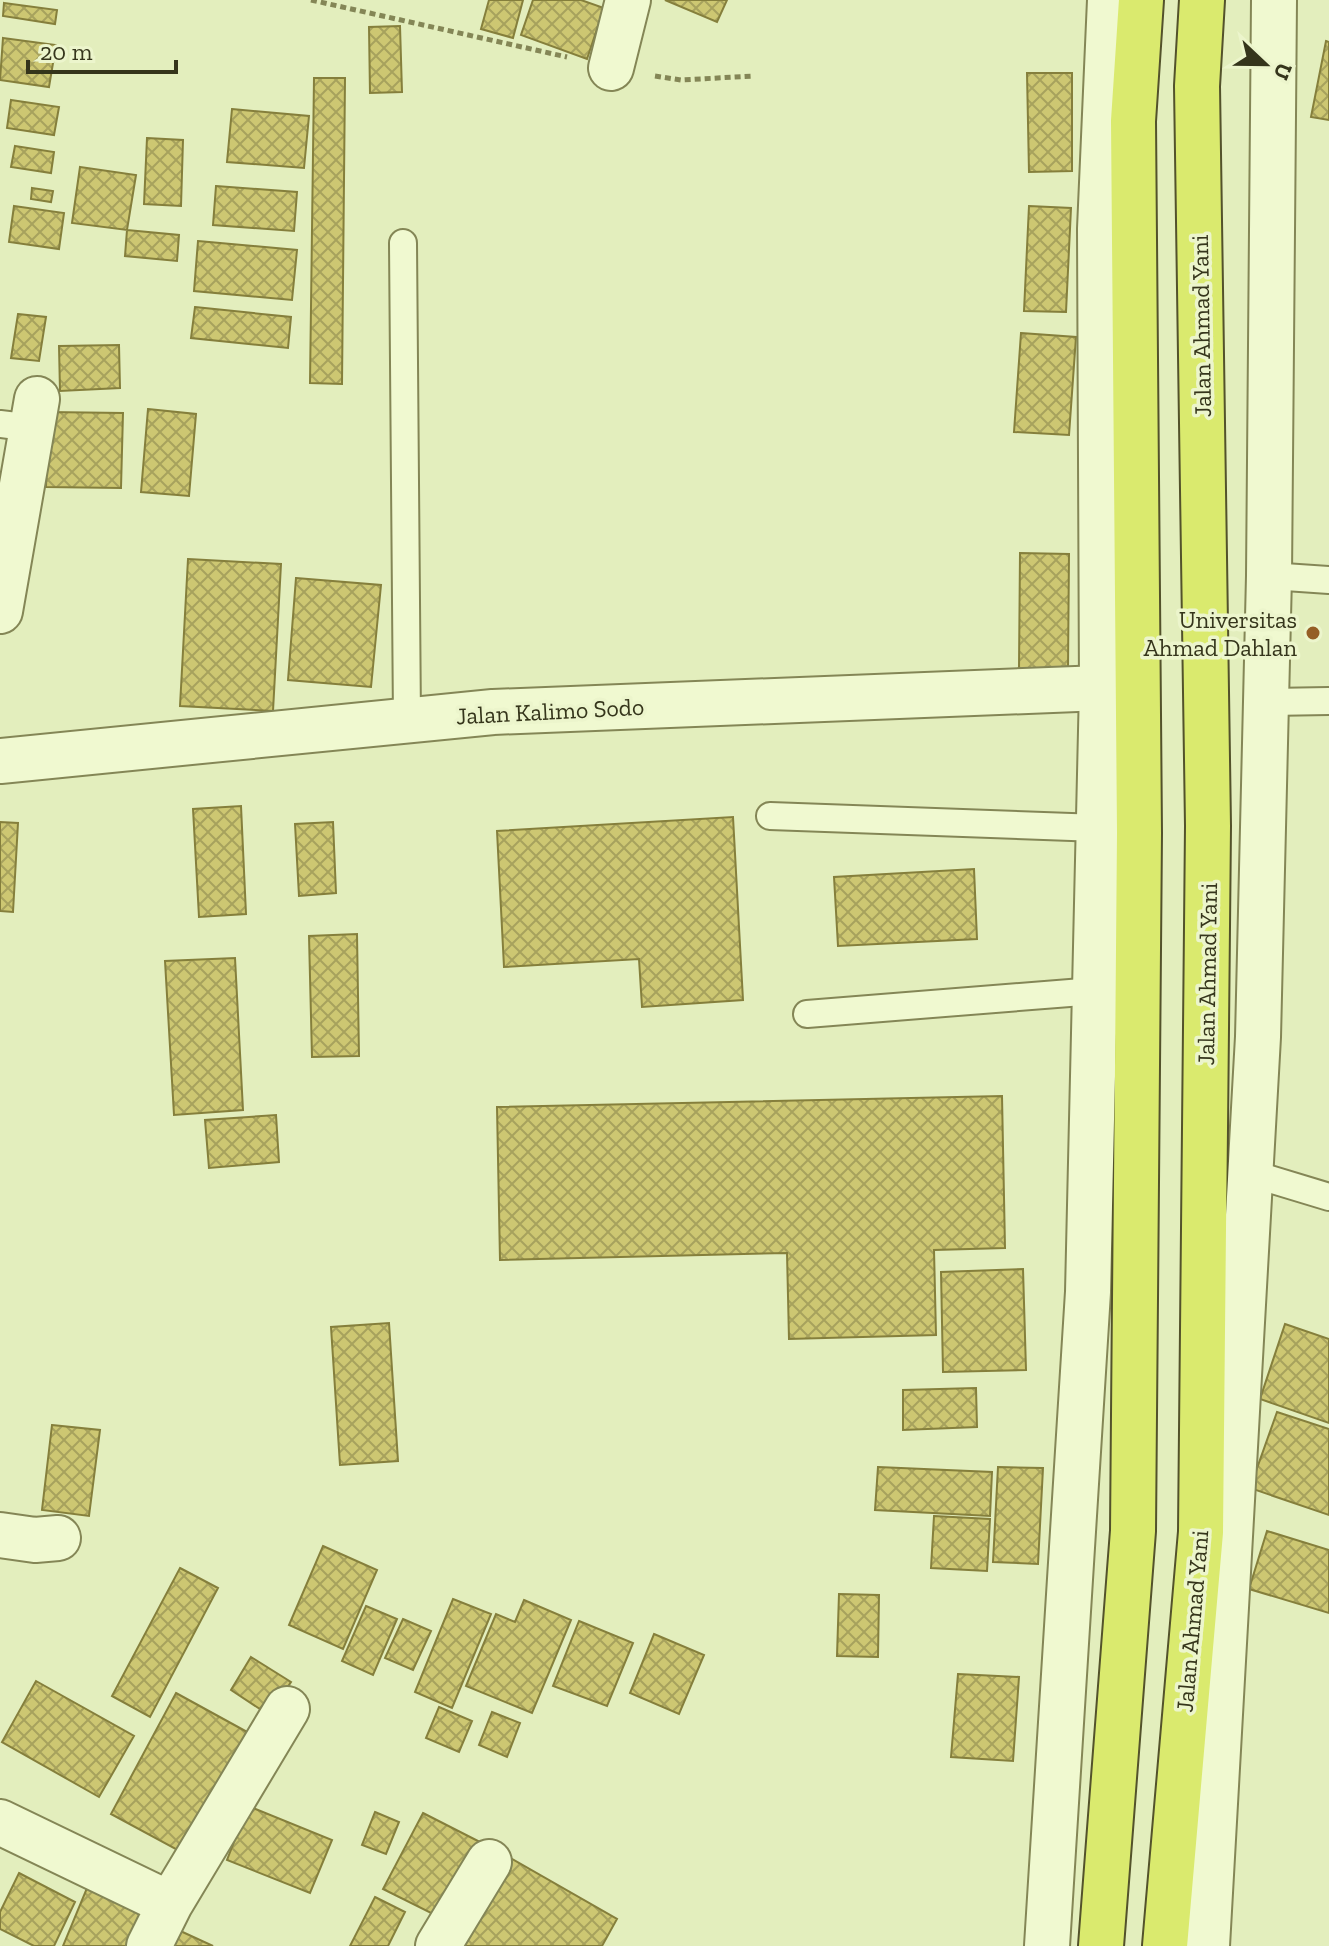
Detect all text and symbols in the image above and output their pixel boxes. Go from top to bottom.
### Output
scale bar [28,24,176,74]
north arrow [1225,24,1305,104]
text: 20 m [40,37,93,66]
text: U [1268,59,1299,84]
street label: Jalan Ahmad Yani [1185,234,1217,418]
place label: Universitas Ahmad Dahlan [1144,605,1297,662]
marker: Universitas Ahmad Dahlan [1304,624,1322,642]
street label: Jalan Kalimo Sodo [455,692,645,730]
street label: Jalan Ahmad Yani [1191,882,1223,1066]
street label: Jalan Ahmad Yani [1170,1529,1214,1713]

